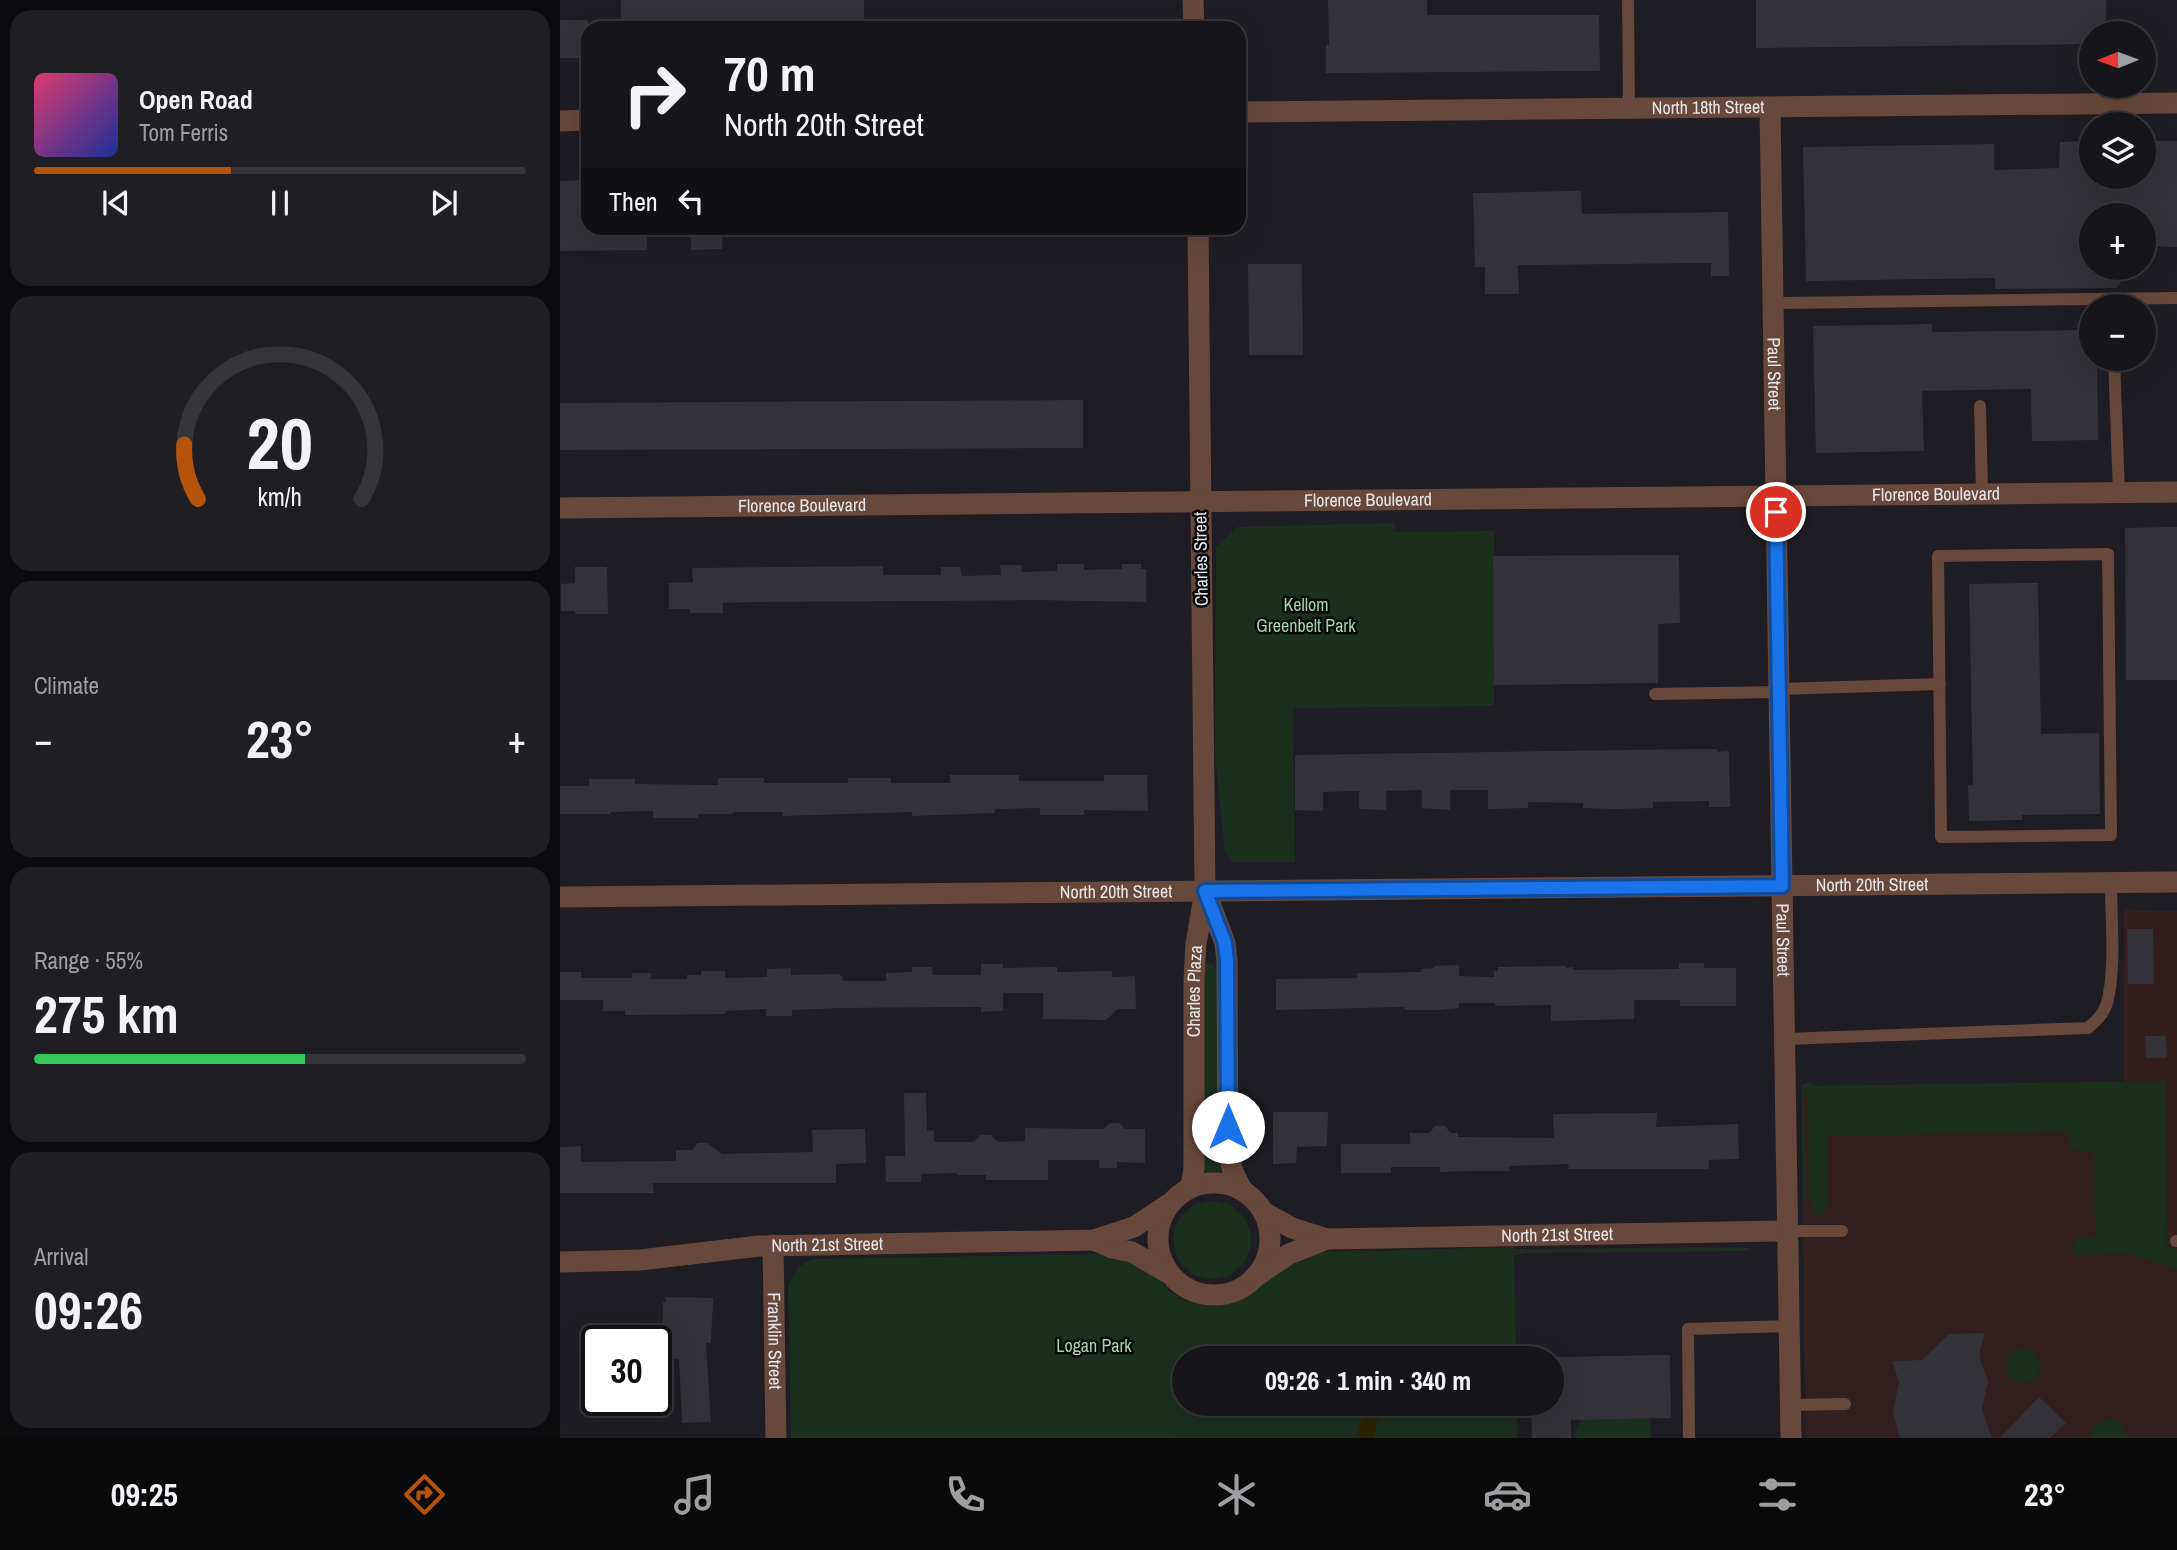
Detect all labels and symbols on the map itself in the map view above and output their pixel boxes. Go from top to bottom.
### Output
north arrow [2079,21,2156,98]
street label: North 18th Street [1652,94,1764,120]
street label: Paul Street [1762,337,1788,411]
street label: Florence Boulevard [1872,481,2000,507]
pin [1746,482,1806,542]
street label: Florence Boulevard [1304,486,1432,513]
street label: Florence Boulevard [738,492,866,518]
street label: Charles Street [1187,512,1214,606]
park label: Kellom Greenbelt Park [1256,592,1356,638]
street label: North 20th Street [1816,871,1928,897]
street label: North 20th Street [1060,878,1172,904]
street label: Paul Street [1770,903,1796,977]
street label: Charles Plaza [1181,945,1208,1037]
position arrow [1191,1090,1265,1164]
street label: North 21st Street [1501,1221,1613,1248]
street label: North 21st Street [771,1231,883,1258]
street label: Franklin Street [762,1292,788,1390]
speed limit sign: 30 [581,1325,672,1416]
park label: Logan Park [1056,1333,1132,1358]

